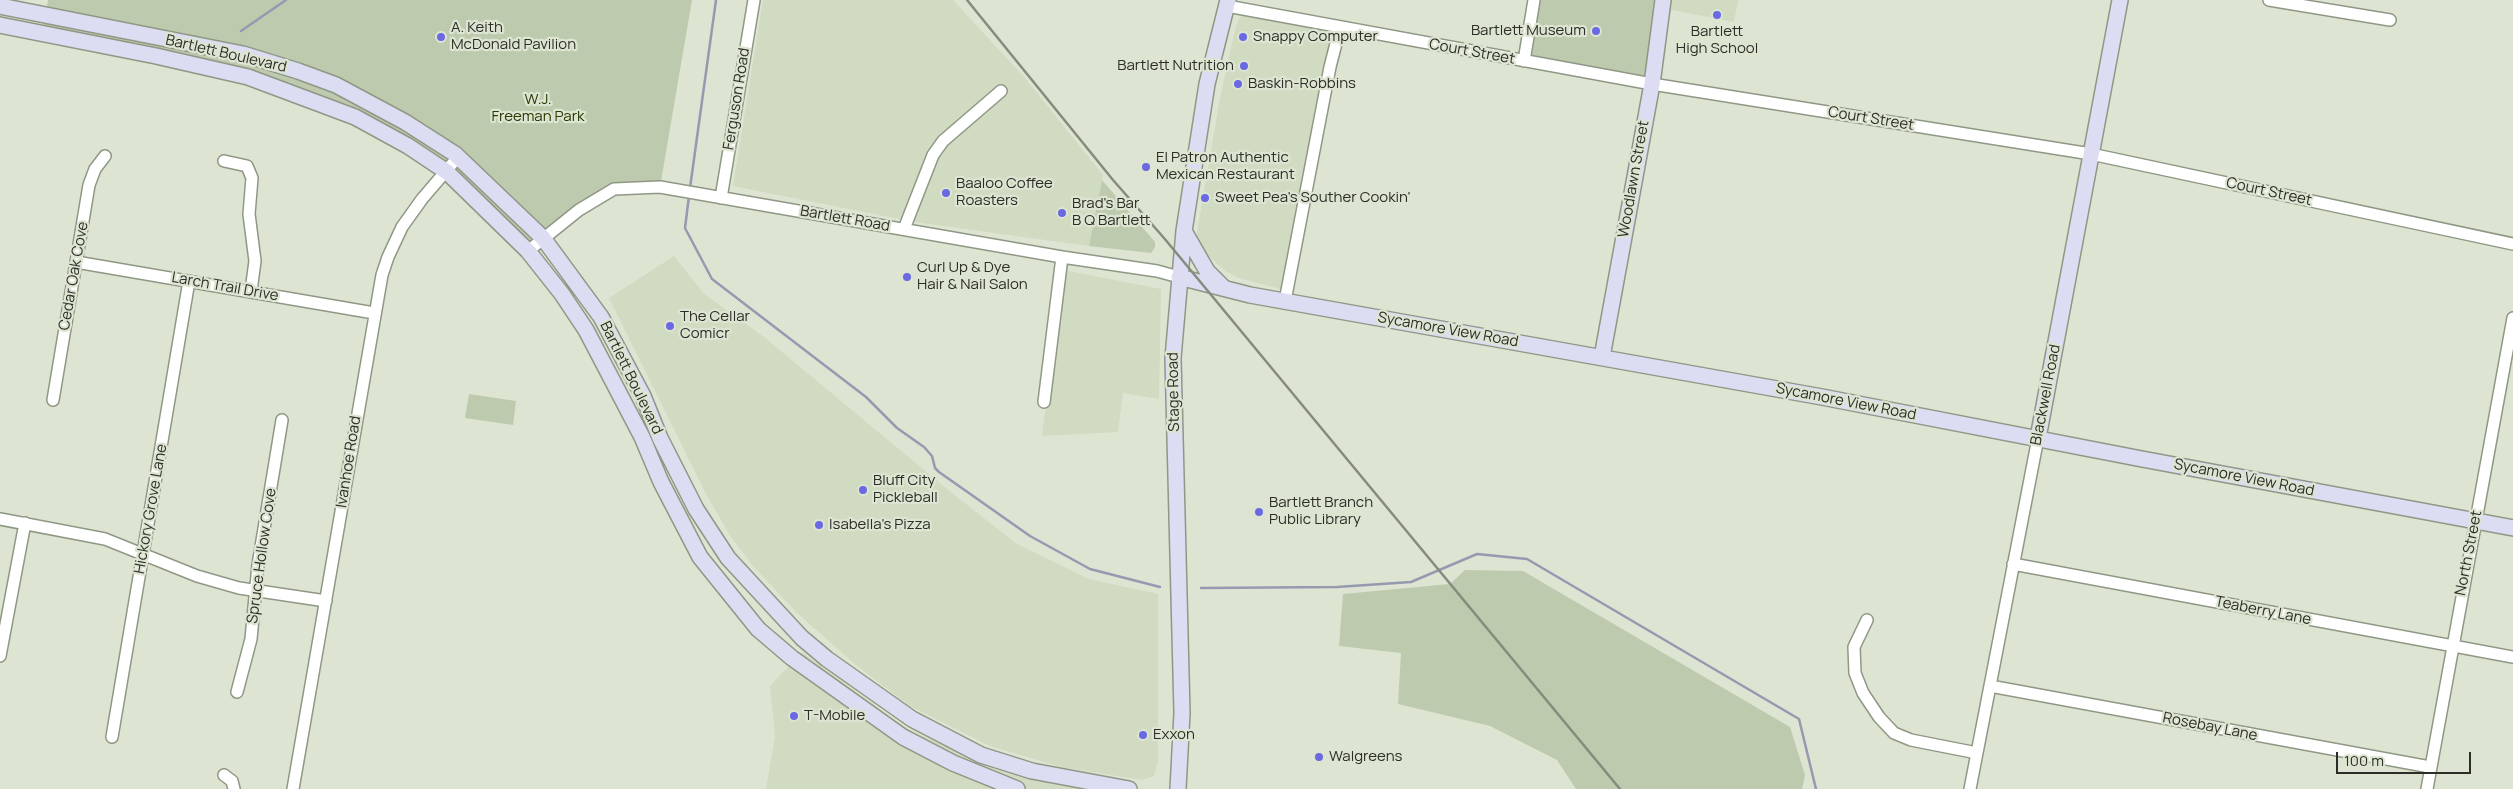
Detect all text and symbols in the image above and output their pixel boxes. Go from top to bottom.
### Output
marker: Bartlett High School [1711,9,1723,21]
place label: A. Keith McDonald Pavilion [451,19,576,54]
place label: Bartlett Museum [1471,22,1586,40]
place label: Bartlett High School [1676,23,1758,58]
marker: Bartlett Museum [1590,25,1602,37]
place label: Snappy Computer [1253,28,1378,46]
street label: Bartlett Boulevard [164,31,288,77]
marker: A. Keith McDonald Pavilion [435,31,447,43]
marker: Snappy Computer [1237,31,1249,43]
street label: Court Street [1428,36,1516,68]
street label: Ferguson Road [720,47,754,151]
place label: Bartlett Nutrition [1117,57,1234,75]
marker: Bartlett Nutrition [1238,60,1250,72]
place label: Baskin-Robbins [1248,75,1356,93]
marker: Baskin-Robbins [1232,78,1244,90]
park label: W.J. Freeman Park [492,91,584,126]
street label: Court Street [1827,103,1915,135]
street label: Woodlawn Street [1615,119,1653,239]
place label: El Patron Authentic Mexican Restaurant [1156,149,1295,184]
marker: El Patron Authentic Mexican Restaurant [1140,161,1152,173]
street label: Court Street [2225,174,2313,210]
place label: Baaloo Coffee Roasters [956,175,1053,210]
marker: Baaloo Coffee Roasters [940,187,952,199]
place label: Sweet Pea's Souther Cookin' [1215,189,1411,207]
marker: Sweet Pea's Souther Cookin' [1199,192,1211,204]
place label: Brad's Bar B Q Bartlett [1072,195,1150,230]
street label: Bartlett Road [799,202,891,236]
marker: Brad's Bar B Q Bartlett [1056,207,1068,219]
street label: Cedar Oak Cove [56,220,92,332]
place label: Curl Up & Dye Hair & Nail Salon [917,259,1028,294]
street label: Larch Trail Drive [170,269,280,305]
marker: Curl Up & Dye Hair & Nail Salon [901,271,913,283]
place label: The Cellar Comicr [680,308,750,343]
street label: Sycamore View Road [1376,309,1520,351]
street label: Bartlett Boulevard [596,318,666,438]
marker: The Cellar Comicr [664,320,676,332]
street label: Blackwell Road [2027,343,2065,447]
street label: Stage Road [1164,352,1184,432]
street label: Sycamore View Road [1774,380,1918,424]
street label: Ivanhoe Road [333,415,365,509]
street label: Hickory Grove Lane [131,443,171,575]
street label: Sycamore View Road [2172,456,2316,500]
place label: Bluff City Pickleball [873,472,938,507]
marker: Bluff City Pickleball [857,484,869,496]
street label: Spruce Hollow Cove [244,487,280,625]
place label: Bartlett Branch Public Library [1269,494,1373,529]
marker: Bartlett Branch Public Library [1253,506,1265,518]
street label: North Street [2452,509,2486,597]
place label: Isabella's Pizza [829,516,931,534]
marker: Isabella's Pizza [813,519,825,531]
street label: Teaberry Lane [2213,593,2313,629]
place label: T-Mobile [804,707,865,725]
street label: Rosebay Lane [2161,709,2259,745]
marker: T-Mobile [788,710,800,722]
place label: Exxon [1153,726,1195,744]
marker: Exxon [1137,729,1149,741]
scale bar [2338,742,2473,774]
place label: Walgreens [1329,748,1402,766]
text: 100 m [2344,750,2384,771]
marker: Walgreens [1313,751,1325,763]

